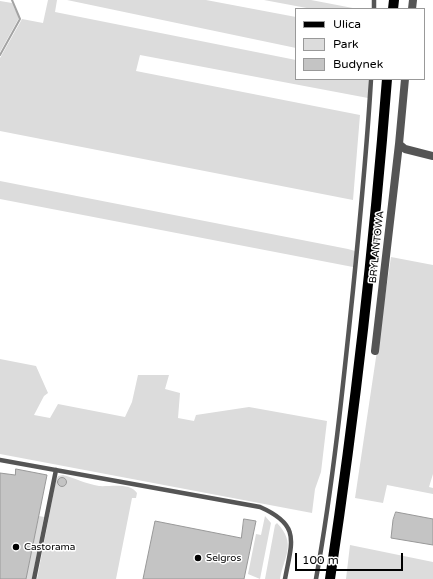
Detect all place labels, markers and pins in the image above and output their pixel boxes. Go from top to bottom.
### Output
place label: Castorama [24,541,75,553]
marker: Castorama [11,542,21,552]
place label: Selgros [206,552,241,564]
marker: Selgros [193,553,203,563]

